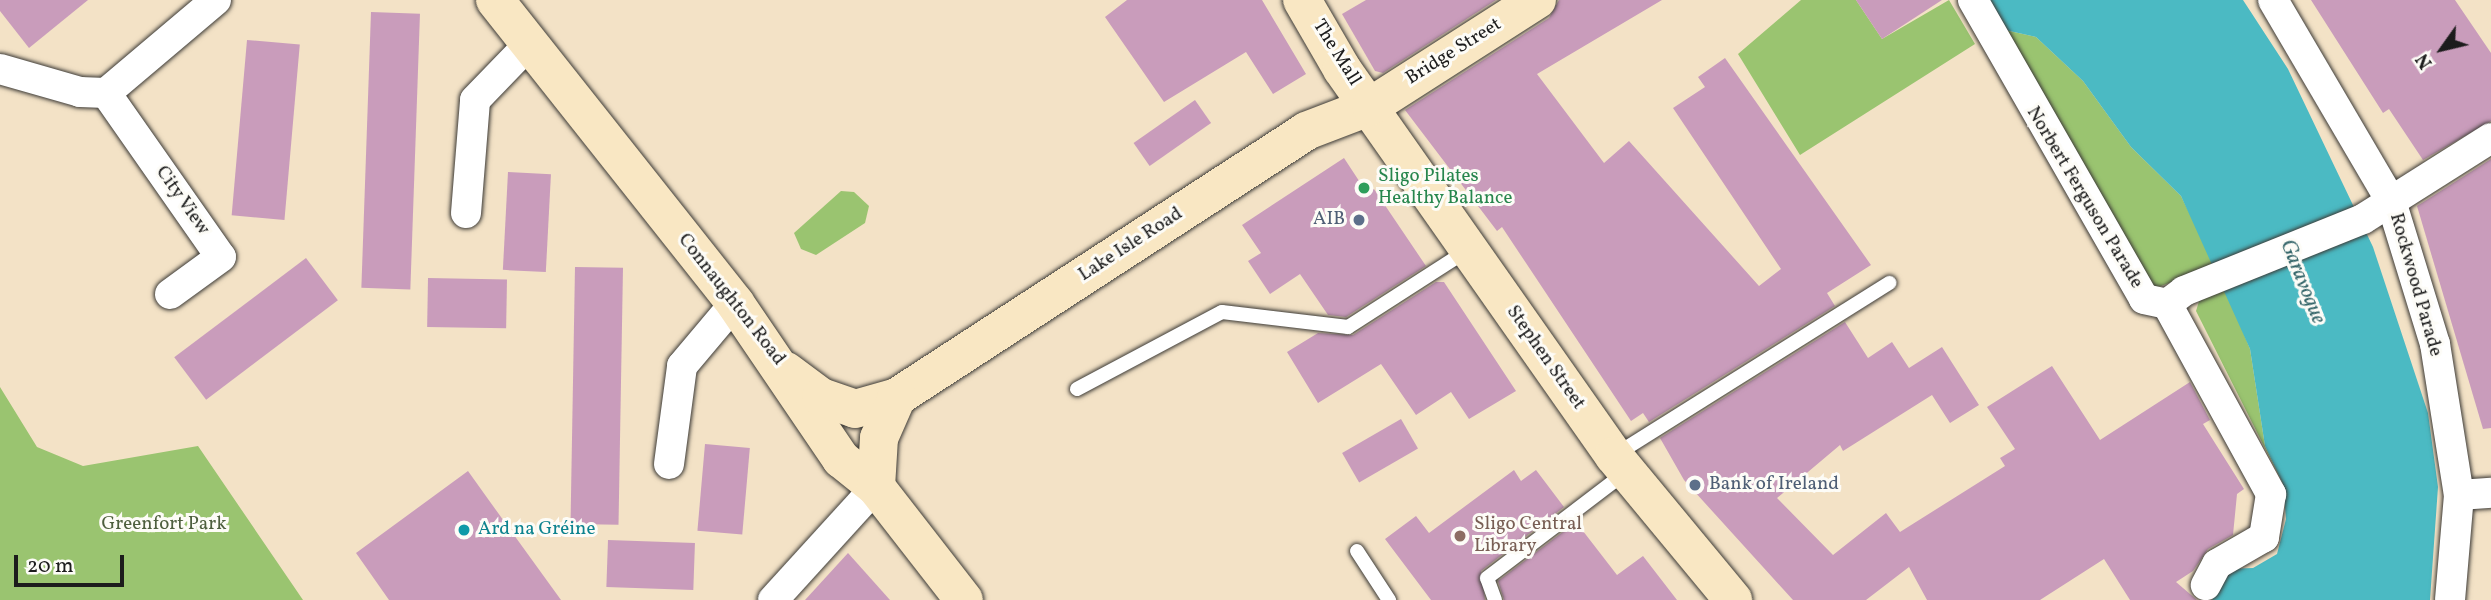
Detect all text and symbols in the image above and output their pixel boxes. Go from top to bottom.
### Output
street label: Bridge Street [1402,14,1506,90]
north arrow [2407,14,2477,84]
street label: The Mall [1307,16,1365,90]
text: N [2410,48,2439,74]
street label: Norbert Ferguson Parade [2021,103,2147,293]
street label: City View [150,162,214,240]
place label: Sligo Pilates Healthy Balance [1378,166,1513,210]
marker: Sligo Pilates Healthy Balance [1356,180,1372,196]
street label: Lake Isle Road [1075,203,1187,287]
place label: AIB [1313,209,1345,231]
street label: Rockwood Parade [2384,211,2446,359]
marker: AIB [1351,212,1367,228]
street label: Connaughton Road [672,230,790,370]
water label: Garavogue [2274,236,2330,328]
street label: Stephen Street [1501,302,1589,414]
place label: Bank of Ireland [1709,474,1837,496]
marker: Bank of Ireland [1687,477,1703,493]
park label: Greenfort Park [101,514,227,536]
place label: Sligo Central Library [1474,514,1582,558]
place label: Ard na Gréine [478,519,595,541]
marker: Ard na Gréine [456,522,472,538]
marker: Sligo Central Library [1452,528,1468,544]
scale bar [18,540,128,584]
text: 20 m [27,552,73,581]

